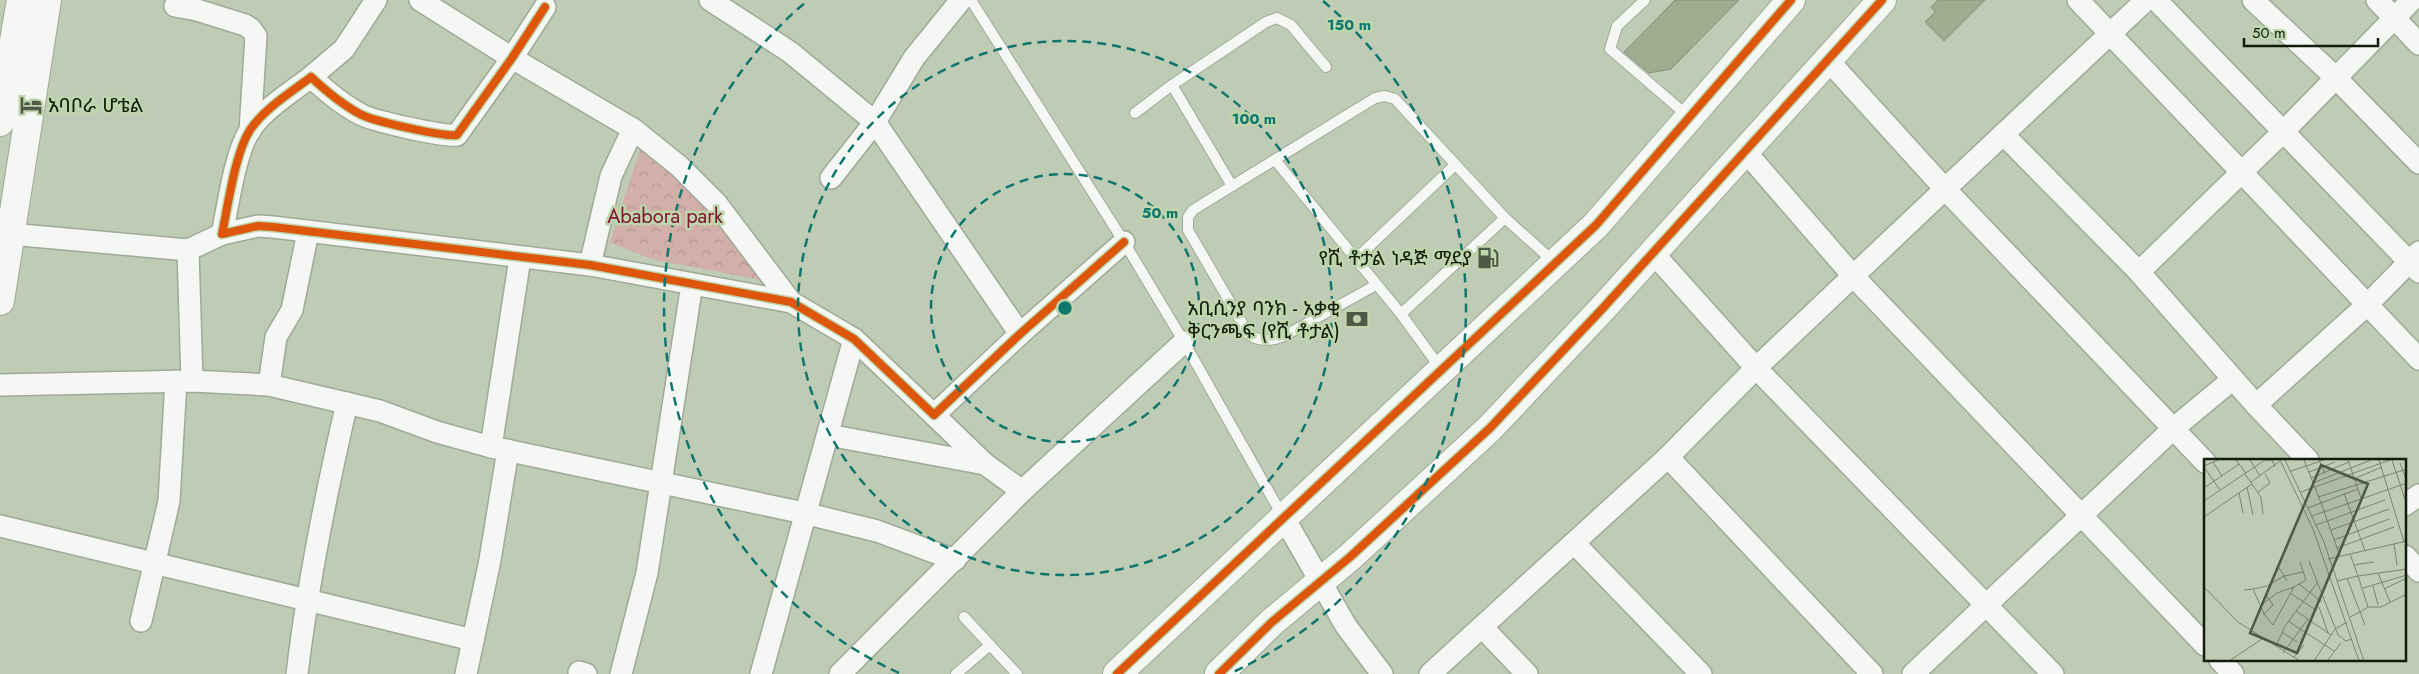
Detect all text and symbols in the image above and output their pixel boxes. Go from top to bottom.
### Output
text: 150 m [1327,14,1371,36]
scale bar [2244,15,2378,47]
text: 50 m [2252,22,2286,44]
place label: አባቦራ ሆቴል [48,91,143,120]
hotel icon: አባቦራ ሆቴል [18,92,44,118]
text: 100 m [1232,108,1276,130]
park label: Ababora park [607,202,723,231]
text: 50 m [1142,202,1178,224]
place label: የሺ ቶታል ነዳጅ ማደያ [1318,244,1472,273]
fuel station icon: የሺ ቶታል ነዳጅ ማደያ [1475,245,1501,271]
place label: አቢሲንያ ባንክ - አቃቂ ቅርንጫፍ (የሺ ቶታል) [1187,294,1340,346]
centre of rings [1056,299,1074,317]
bank icon: አቢሲንያ ባንክ - አቃቂ ቅርንጫፍ (የሺ ቶታል) [1344,306,1370,332]
inset map [2204,459,2406,662]

